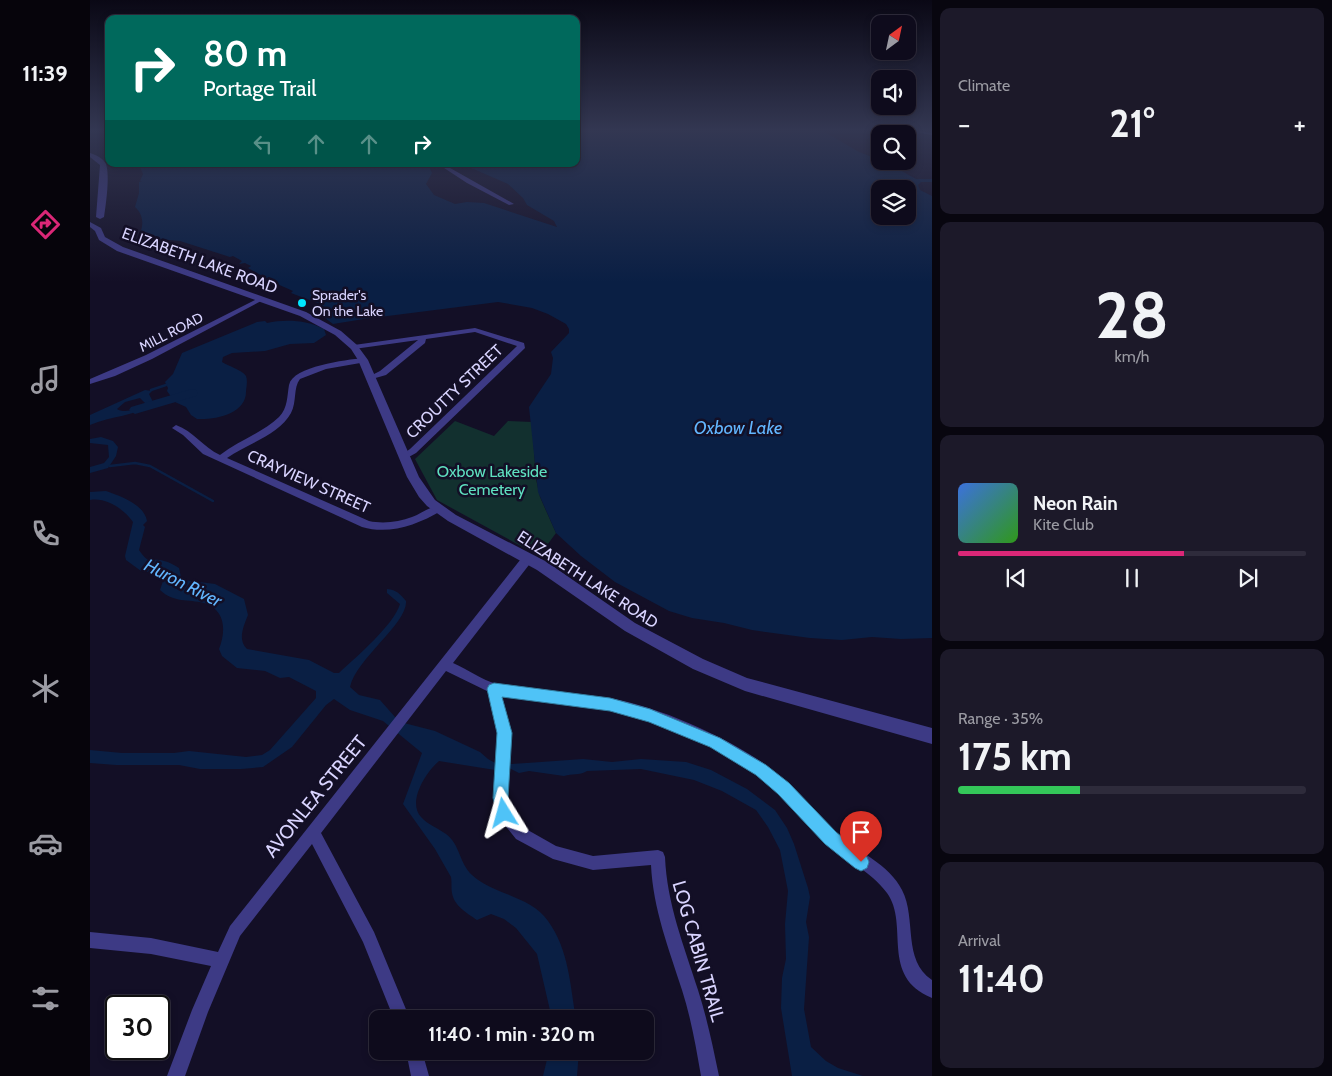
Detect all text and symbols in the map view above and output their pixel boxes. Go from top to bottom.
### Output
north arrow [871,15,916,60]
map controls [871,15,916,225]
text: 80 m [203,32,287,75]
icon: right [120,35,185,100]
text: 11:39 [22,60,68,87]
button: sound [871,70,916,115]
text: Portage Trail [203,75,317,102]
text: Climate [958,76,1010,95]
text: 21° [1109,100,1155,147]
text: − [958,107,970,141]
text: + [1294,107,1306,141]
button: search [871,125,916,170]
icon: left [249,130,277,158]
icon: ahead [302,130,330,158]
icon: ahead [355,130,383,158]
icon: right [408,130,436,158]
button: layers [871,180,916,225]
icon: directions [28,207,63,242]
street label: ELIZABETH LAKE ROAD [119,223,280,297]
text: 28 [1095,275,1169,354]
place label: Sprader's On the Lake [312,286,383,320]
marker: Sprader's On the Lake [296,297,308,309]
street label: MILL ROAD [136,308,206,356]
street label: CROUTTY STREET [402,340,507,442]
text: km/h [1114,347,1150,366]
icon: music [28,362,63,397]
water label: Oxbow Lake [694,417,782,439]
street label: CRAYVIEW STREET [244,446,374,517]
park label: Oxbow Lakeside Cemetery [437,462,547,499]
text: Neon Rain [1033,492,1118,515]
text: Kite Club [1033,515,1094,534]
icon: phone [28,516,63,551]
street label: ELIZABETH LAKE ROAD [514,527,662,632]
water label: Huron River [141,554,227,613]
icon: previous [1002,564,1030,592]
icon: pause [1118,564,1146,592]
icon: next [1234,564,1262,592]
icon: climate [28,671,63,706]
text: Range · 35% [958,709,1043,728]
street label: AVONLEA STREET [259,731,372,862]
text: 175 km [958,733,1072,780]
position arrow [477,786,529,838]
pin [840,811,882,862]
icon: arrive [847,818,875,846]
icon: car [28,826,63,861]
street label: LOG CABIN TRAIL [667,878,730,1025]
text: Arrival [958,931,1001,950]
text: 11:40 [958,955,1045,1002]
icon: filters [28,981,63,1016]
speed limit sign: 30 [105,995,170,1060]
text: 11:40 · 1 min · 320 m [428,1023,595,1046]

